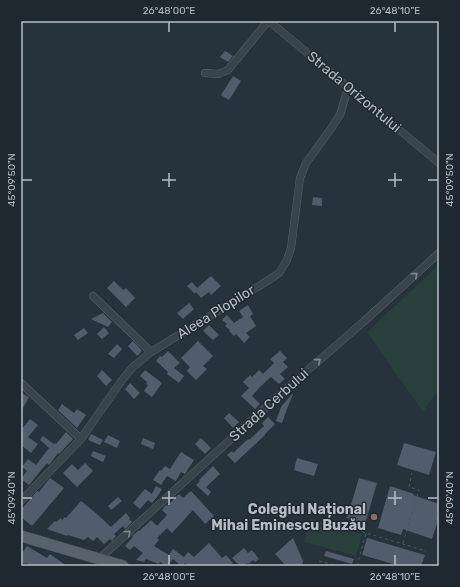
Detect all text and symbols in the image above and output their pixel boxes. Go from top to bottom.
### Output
text: 26°48'00"E [143,5,195,17]
text: 26°48'10"E [370,5,420,17]
street label: Strada Orizontului [304,48,404,136]
text: 45°09'50"N [6,153,18,207]
text: 45°09'50"N [444,153,456,207]
one-way arrow [410,272,418,280]
street label: Aleea Plopilor [174,281,259,343]
one-way arrow [313,359,321,366]
street label: Strada Cerbului [226,365,312,445]
text: 45°09'40"N [6,471,18,525]
text: 45°09'40"N [444,471,456,525]
place label: Colegiul Național Mihai Eminescu Buzău [211,501,366,534]
marker: Colegiul Național Mihai Eminescu Buzău [369,512,379,522]
one-way arrow [123,530,131,538]
text: 26°48'00"E [143,571,195,583]
text: 26°48'10"E [370,571,420,583]

